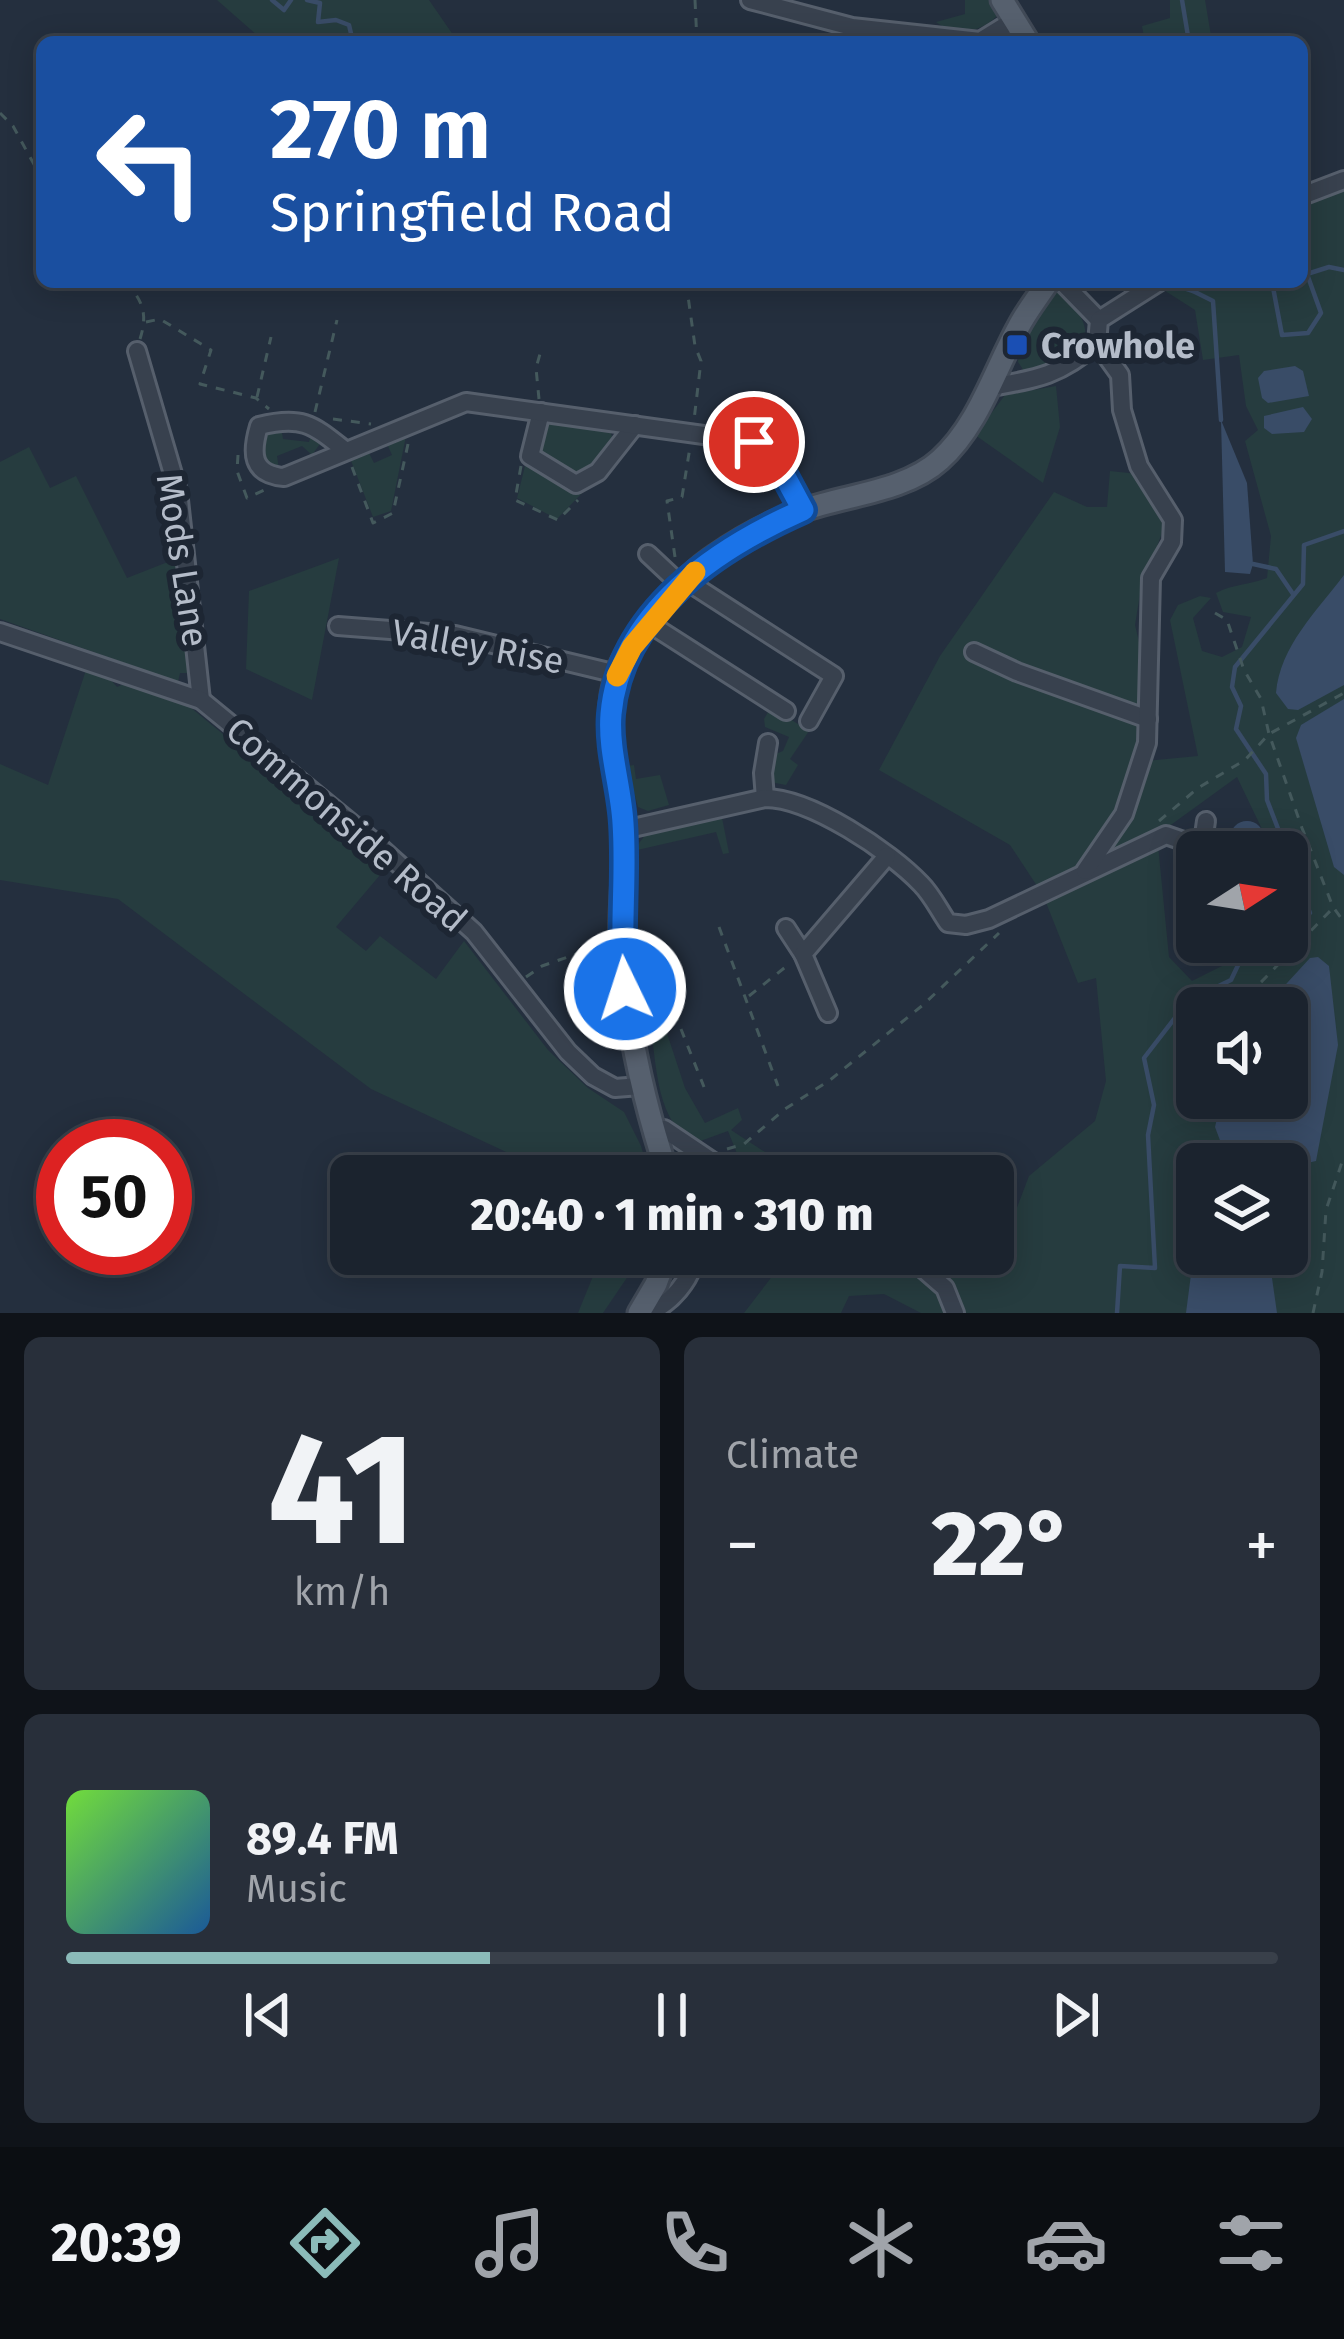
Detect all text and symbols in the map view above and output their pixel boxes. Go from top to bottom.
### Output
text: 270 m [270,79,491,180]
icon: left [72,84,228,240]
text: Springfield Road [270,181,674,245]
place label: Crowhole [1041,324,1195,368]
marker: Crowhole [1004,332,1030,358]
pin [703,391,805,493]
icon: arrive [721,409,787,475]
street label: Mods Lane [147,470,217,650]
street label: Valley Rise [388,610,567,684]
street label: Commonside Road [217,708,476,941]
north arrow [1176,831,1308,963]
map controls [1176,831,1308,1275]
position arrow [562,926,688,1052]
button: sound [1176,987,1308,1119]
speed limit sign: 50 [36,1119,192,1275]
button: layers [1176,1143,1308,1275]
text: 20:40 · 1 min · 310 m [471,1188,873,1242]
text: 41 [267,1397,417,1584]
text: Climate [726,1432,859,1478]
text: 22° [932,1491,1073,1599]
text: − [726,1506,759,1585]
text: + [1245,1506,1278,1585]
text: km/h [294,1569,390,1615]
text: 89.4 FM [246,1812,399,1866]
text: Music [246,1866,347,1912]
icon: previous [235,1982,301,2048]
icon: pause [639,1982,705,2048]
icon: next [1043,1982,1109,2048]
icon: directions [283,2201,367,2285]
icon: music [468,2201,552,2285]
icon: phone [653,2201,737,2285]
icon: climate [839,2201,923,2285]
icon: car [1024,2201,1108,2285]
icon: filters [1209,2201,1293,2285]
text: 20:39 [51,2211,182,2275]

